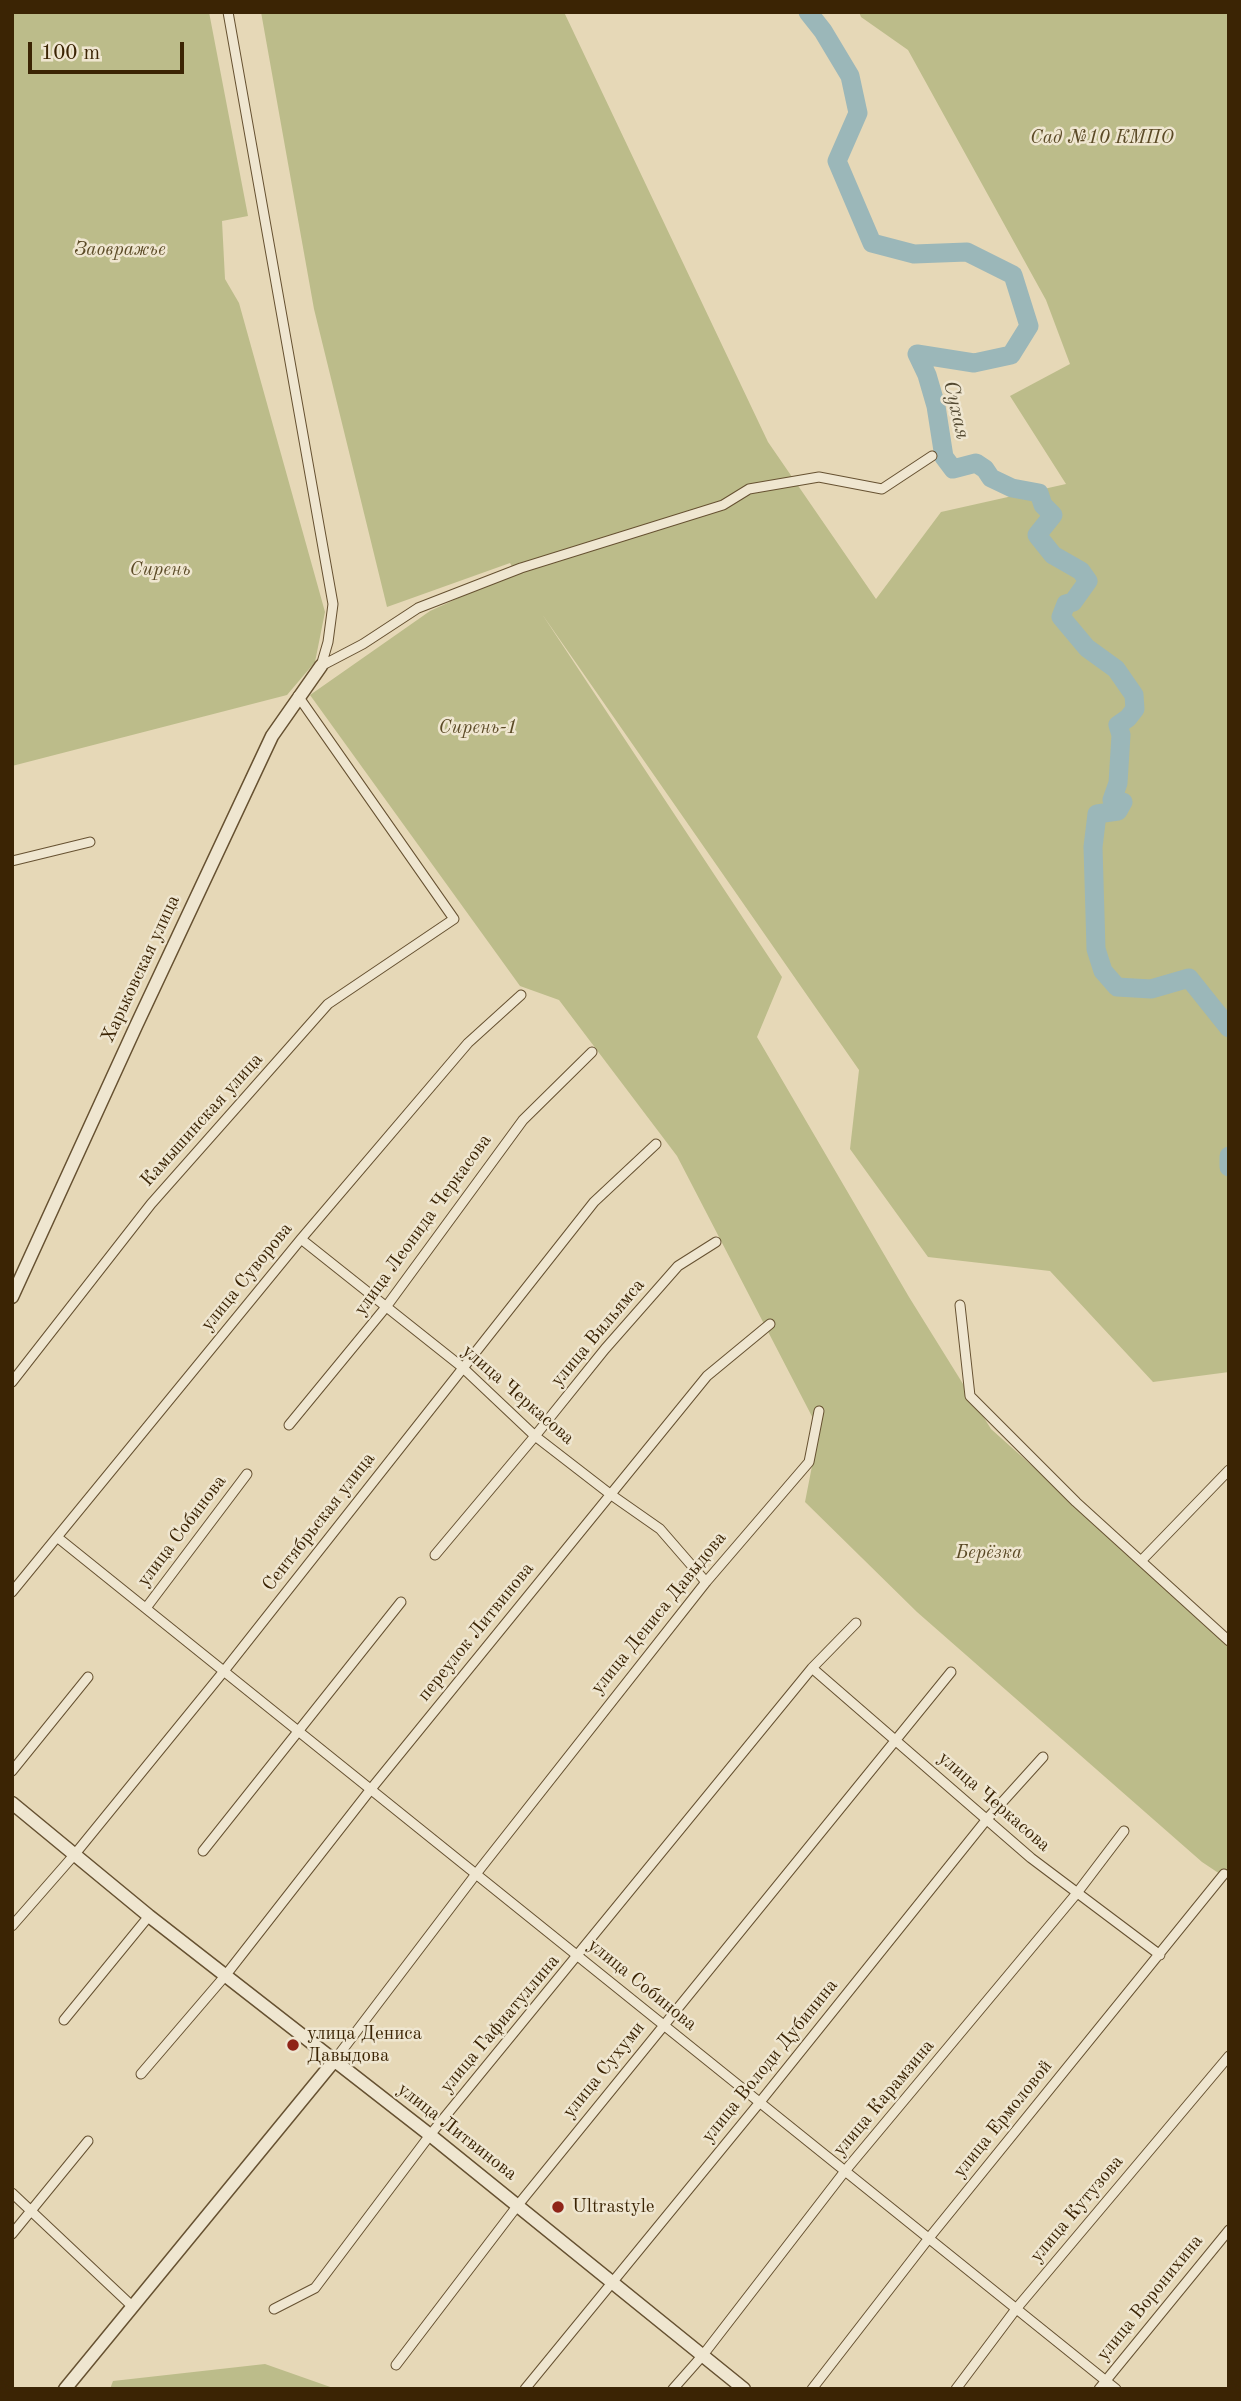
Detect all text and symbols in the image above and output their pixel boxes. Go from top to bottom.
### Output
scale bar [32,28,187,72]
text: 100 m [41,43,100,64]
park label: Сад №10 КМПО [1030,127,1174,149]
park label: Заовражье [74,239,166,261]
water label: Сухая [937,378,975,442]
park label: Сирень [129,559,191,581]
park label: Сирень-1 [438,717,518,739]
street label: Харьковская улица [97,891,185,1047]
street label: Камышинская улица [136,1049,268,1191]
street label: улица Леонида Черкасова [349,1130,497,1320]
street label: улица Суворова [196,1218,298,1336]
street label: улица Вильямса [546,1274,650,1392]
street label: улица Черкасова [457,1340,579,1450]
street label: Сентябрьская улица [258,1448,380,1596]
street label: улица Собинова [133,1471,231,1591]
street label: улица Дениса Давыдова [586,1527,732,1699]
park label: Берёзка [956,1542,1022,1564]
street label: переулок Литвинова [413,1558,539,1706]
street label: улица Черкасова [933,1747,1055,1857]
street label: улица Собинова [583,1934,701,2036]
street label: улица Гафиатуллина [435,1950,565,2098]
street label: улица Володи Дубинина [697,1975,843,2147]
street label: улица Сухуми [558,2017,650,2123]
place label: улица Дениса Давыдова [307,2023,422,2067]
street label: улица Карамзина [828,2035,940,2161]
marker: улица Дениса Давыдова [285,2037,301,2053]
street label: улица Ермоловой [949,2055,1057,2183]
street label: улица Литвинова [393,2078,521,2186]
street label: улица Кутузова [1026,2151,1128,2267]
place label: Ultrastyle [572,2196,655,2218]
marker: Ultrastyle [550,2199,566,2215]
street label: улица Воронихина [1092,2230,1208,2366]

